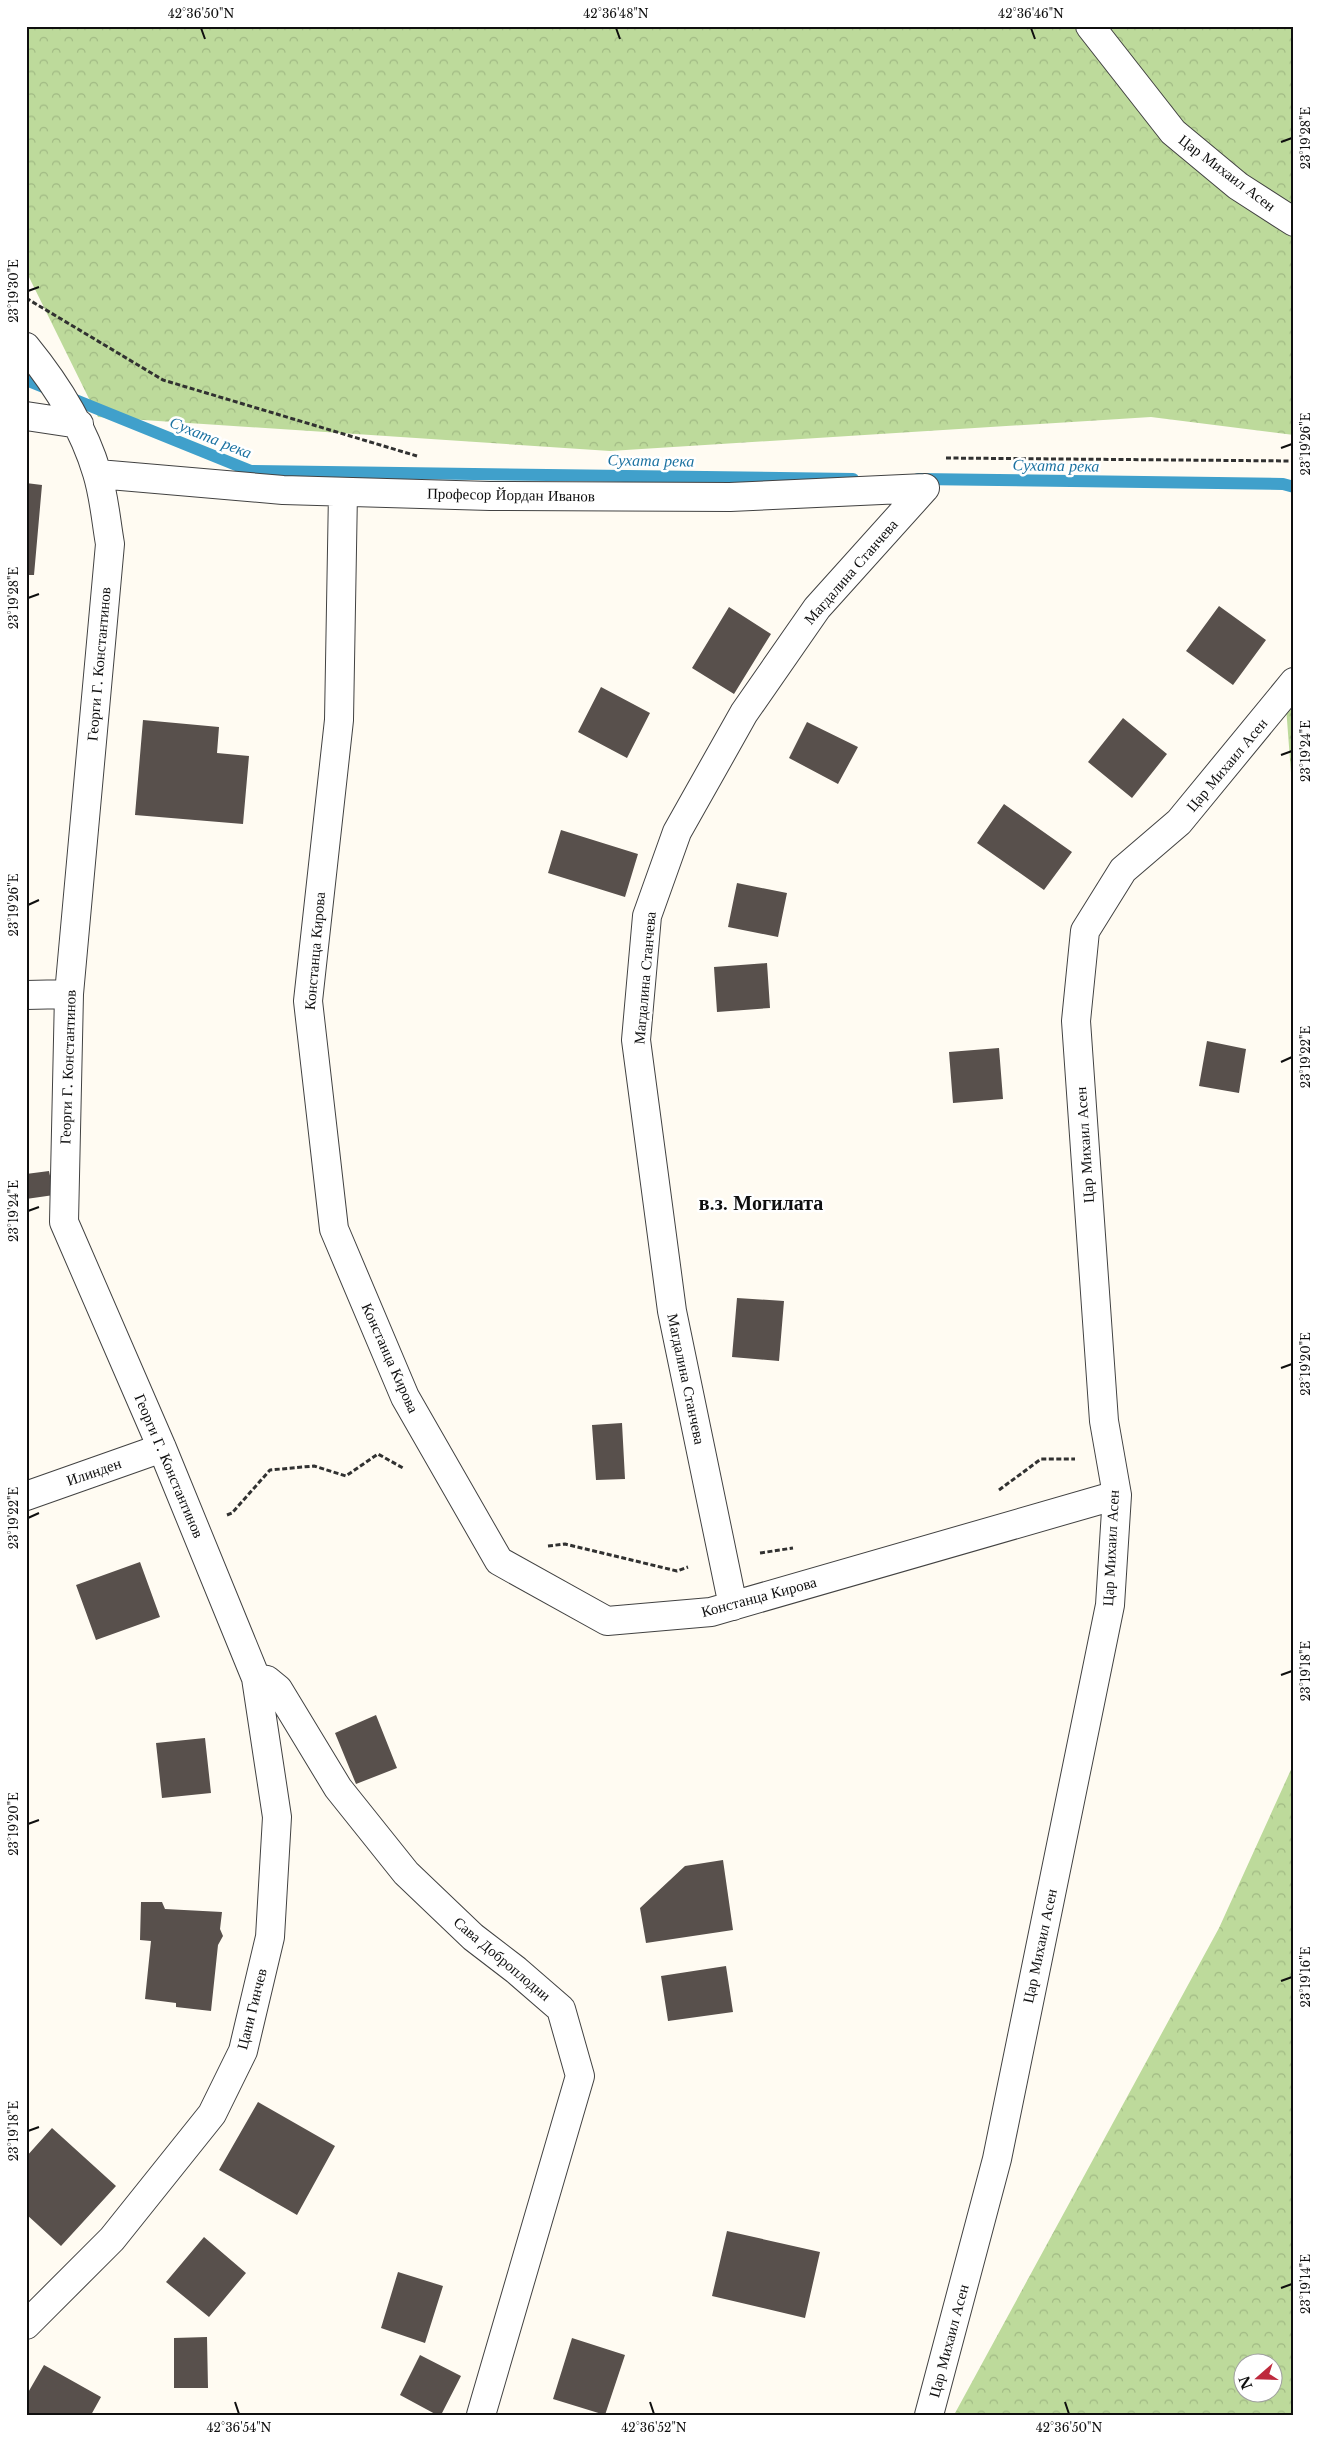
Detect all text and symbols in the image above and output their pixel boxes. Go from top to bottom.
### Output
text: 42°36'50"N [168,6,234,21]
text: 42°36'48"N [583,6,649,21]
text: 42°36'46"N [998,6,1064,21]
text: 23°19'28"E [1298,107,1313,169]
street label: Цар Михаил Асен [1175,130,1280,215]
text: 23°19'30"E [6,259,21,323]
water label: Сухата река [167,411,255,463]
text: 23°19'26"E [1298,412,1313,475]
water label: Сухата река [607,449,695,471]
water label: Сухата река [1012,454,1100,476]
street label: Професор Йордан Иванов [427,484,595,505]
street label: Магдалина Станчева [800,515,902,628]
text: 23°19'28"E [6,567,21,629]
street label: Георги Г. Константинов [82,586,115,742]
street label: Цар Михаил Асен [1182,714,1271,815]
text: 23°19'24"E [1298,720,1313,782]
text: 23°19'26"E [6,873,21,936]
street label: Констанца Кирова [300,891,329,1011]
street label: Магдалина Станчева [629,910,660,1045]
street label: Георги Г. Константинов [55,989,80,1145]
text: 23°19'22"E [1298,1025,1313,1088]
street label: Цар Михаил Асен [1071,1086,1098,1204]
text: 23°19'24"E [6,1180,21,1242]
district label: в.з. Могилата [699,1191,823,1215]
street label: Констанца Кирова [358,1300,423,1416]
street label: Магдалина Станчева [663,1312,710,1446]
text: 23°19'20"E [1298,1332,1313,1396]
street label: Георги Г. Константинов [130,1391,208,1541]
street label: Илинден [64,1453,124,1490]
text: 23°19'22"E [6,1486,21,1549]
street label: Цар Михаил Асен [1098,1489,1123,1607]
street label: Констанца Кирова [699,1572,819,1621]
text: 23°19'18"E [1298,1641,1313,1701]
text: 23°19'20"E [6,1792,21,1856]
street label: Цар Михаил Асен [1018,1887,1061,2005]
street label: Сава Доброплодни [450,1912,555,2005]
text: 23°19'16"E [1298,1946,1313,2007]
street label: Цани Гинчев [232,1966,271,2052]
text: 23°19'18"E [6,2101,21,2161]
text: 23°19'14"E [1298,2254,1313,2314]
street label: Цар Михаил Асен [924,2282,973,2400]
north arrow [1232,2354,1282,2404]
text: N [1235,2373,1256,2392]
text: 42°36'54"N [207,2420,272,2435]
text: 42°36'52"N [621,2420,687,2435]
text: 42°36'50"N [1036,2420,1102,2435]

